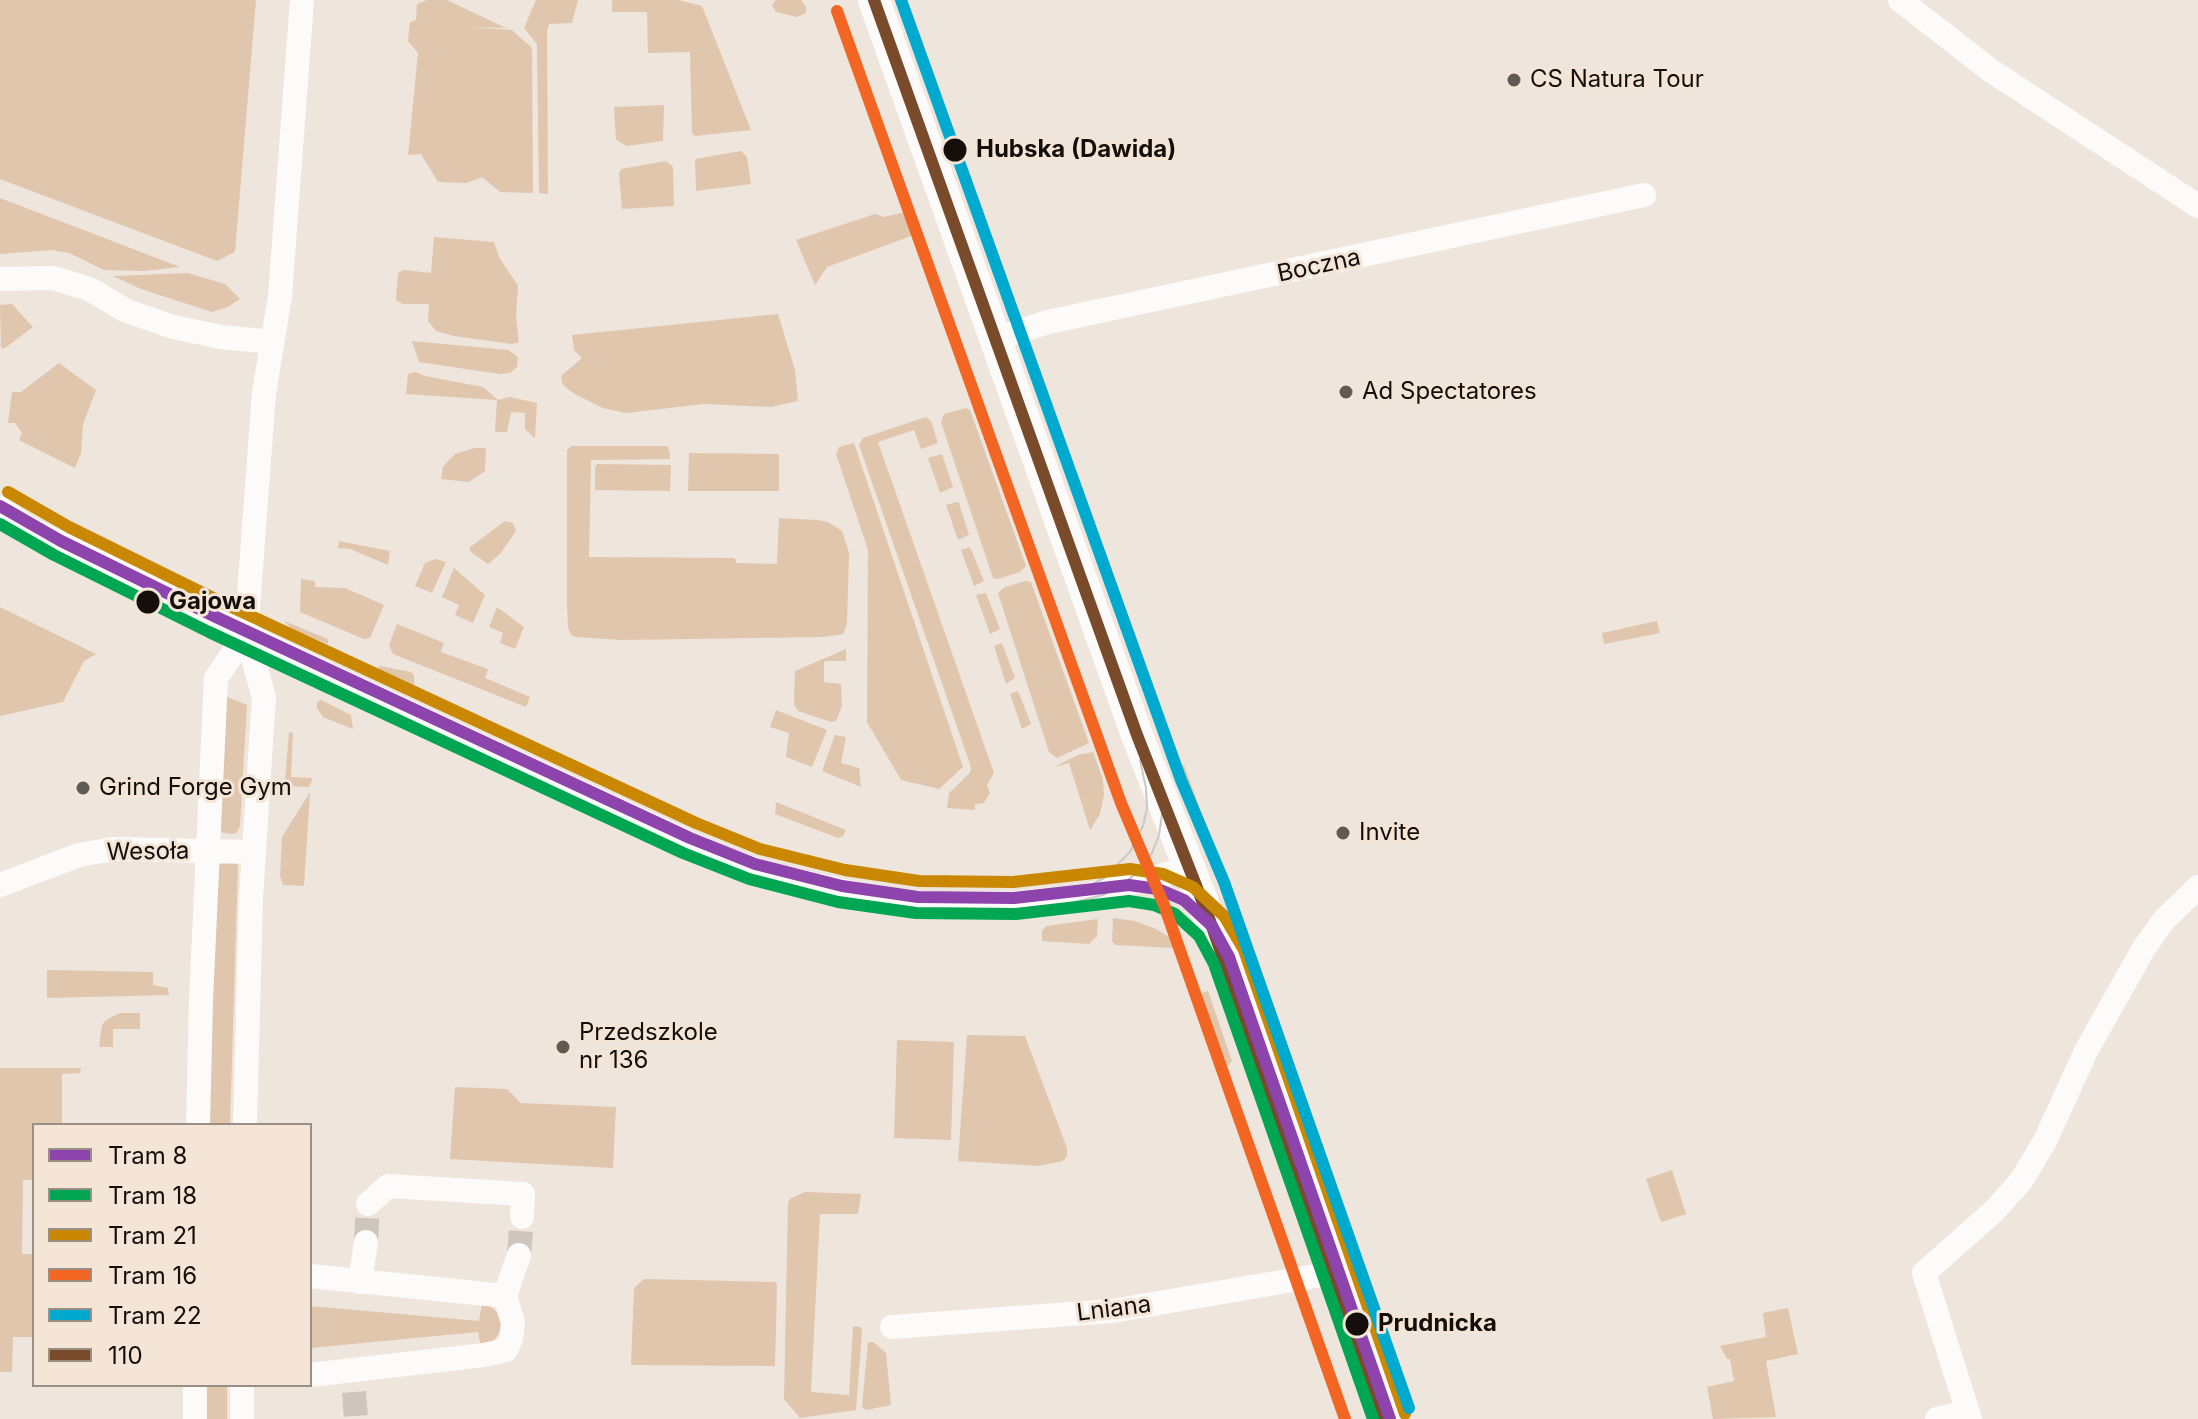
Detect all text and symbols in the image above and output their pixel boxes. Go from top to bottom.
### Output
place label: CS Natura Tour [1530,66,1704,94]
marker: CS Natura Tour [1505,71,1523,89]
marker: Hubska (Dawida) [941,136,969,164]
place label: Hubska (Dawida) [976,136,1176,164]
street label: Boczna [1275,243,1363,289]
place label: Ad Spectatores [1362,378,1537,406]
marker: Ad Spectatores [1337,383,1355,401]
marker: Gajowa [134,588,162,616]
place label: Gajowa [169,588,256,616]
place label: Grind Forge Gym [99,774,292,802]
marker: Grind Forge Gym [74,779,92,797]
place label: Invite [1359,819,1420,847]
marker: Invite [1334,824,1352,842]
street label: Wesoła [106,837,190,867]
place label: Przedszkole nr 136 [579,1019,718,1075]
marker: Przedszkole nr 136 [554,1038,572,1056]
legend [32,1123,312,1387]
text: Tram 8 [108,1141,187,1170]
text: Tram 18 [108,1181,197,1210]
text: Tram 21 [108,1221,197,1250]
text: Tram 16 [108,1261,197,1290]
street label: Lniana [1075,1290,1153,1328]
text: Tram 22 [108,1301,202,1330]
marker: Prudnicka [1343,1310,1371,1338]
place label: Prudnicka [1378,1310,1497,1338]
text: 110 [108,1341,143,1370]

